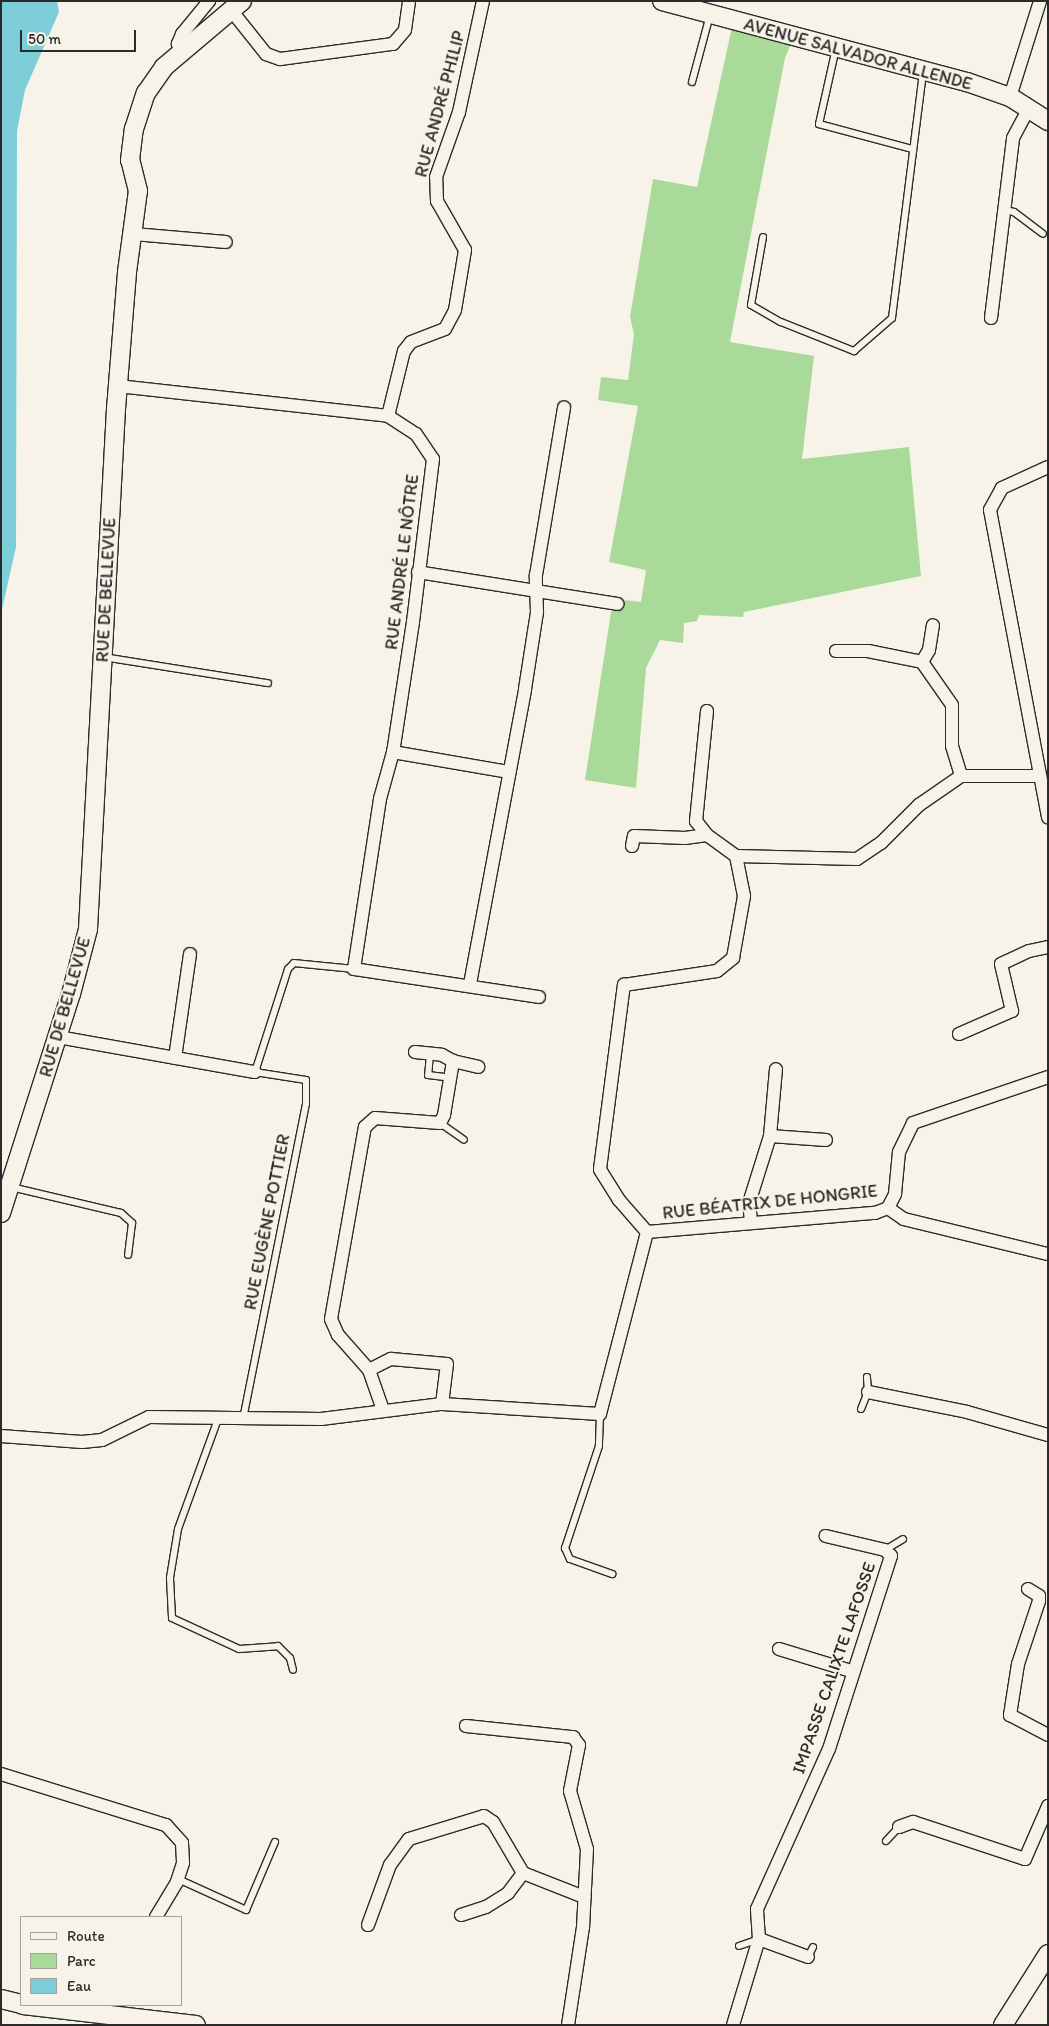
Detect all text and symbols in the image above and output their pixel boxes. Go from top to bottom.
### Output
street label: AVENUE SALVADOR ALLENDE [741,13,975,95]
scale bar [22,20,139,52]
street label: RUE ANDRÉ PHILIP [410,28,470,180]
text: 50 m [28,30,61,48]
street label: RUE ANDRÉ LE NÔTRE [381,473,423,651]
street label: RUE DE BELLEVUE [91,517,121,663]
street label: RUE DE BELLEVUE [35,934,95,1080]
street label: RUE EUGÈNE POTTIER [240,1133,294,1311]
street label: RUE BÉATRIX DE HONGRIE [663,1180,877,1224]
street label: IMPASSE CALIXTE LAFOSSE [788,1559,880,1777]
legend [20,1916,182,2006]
text: Route [67,1927,105,1945]
text: Parc [67,1952,96,1970]
text: Eau [67,1977,91,1995]

